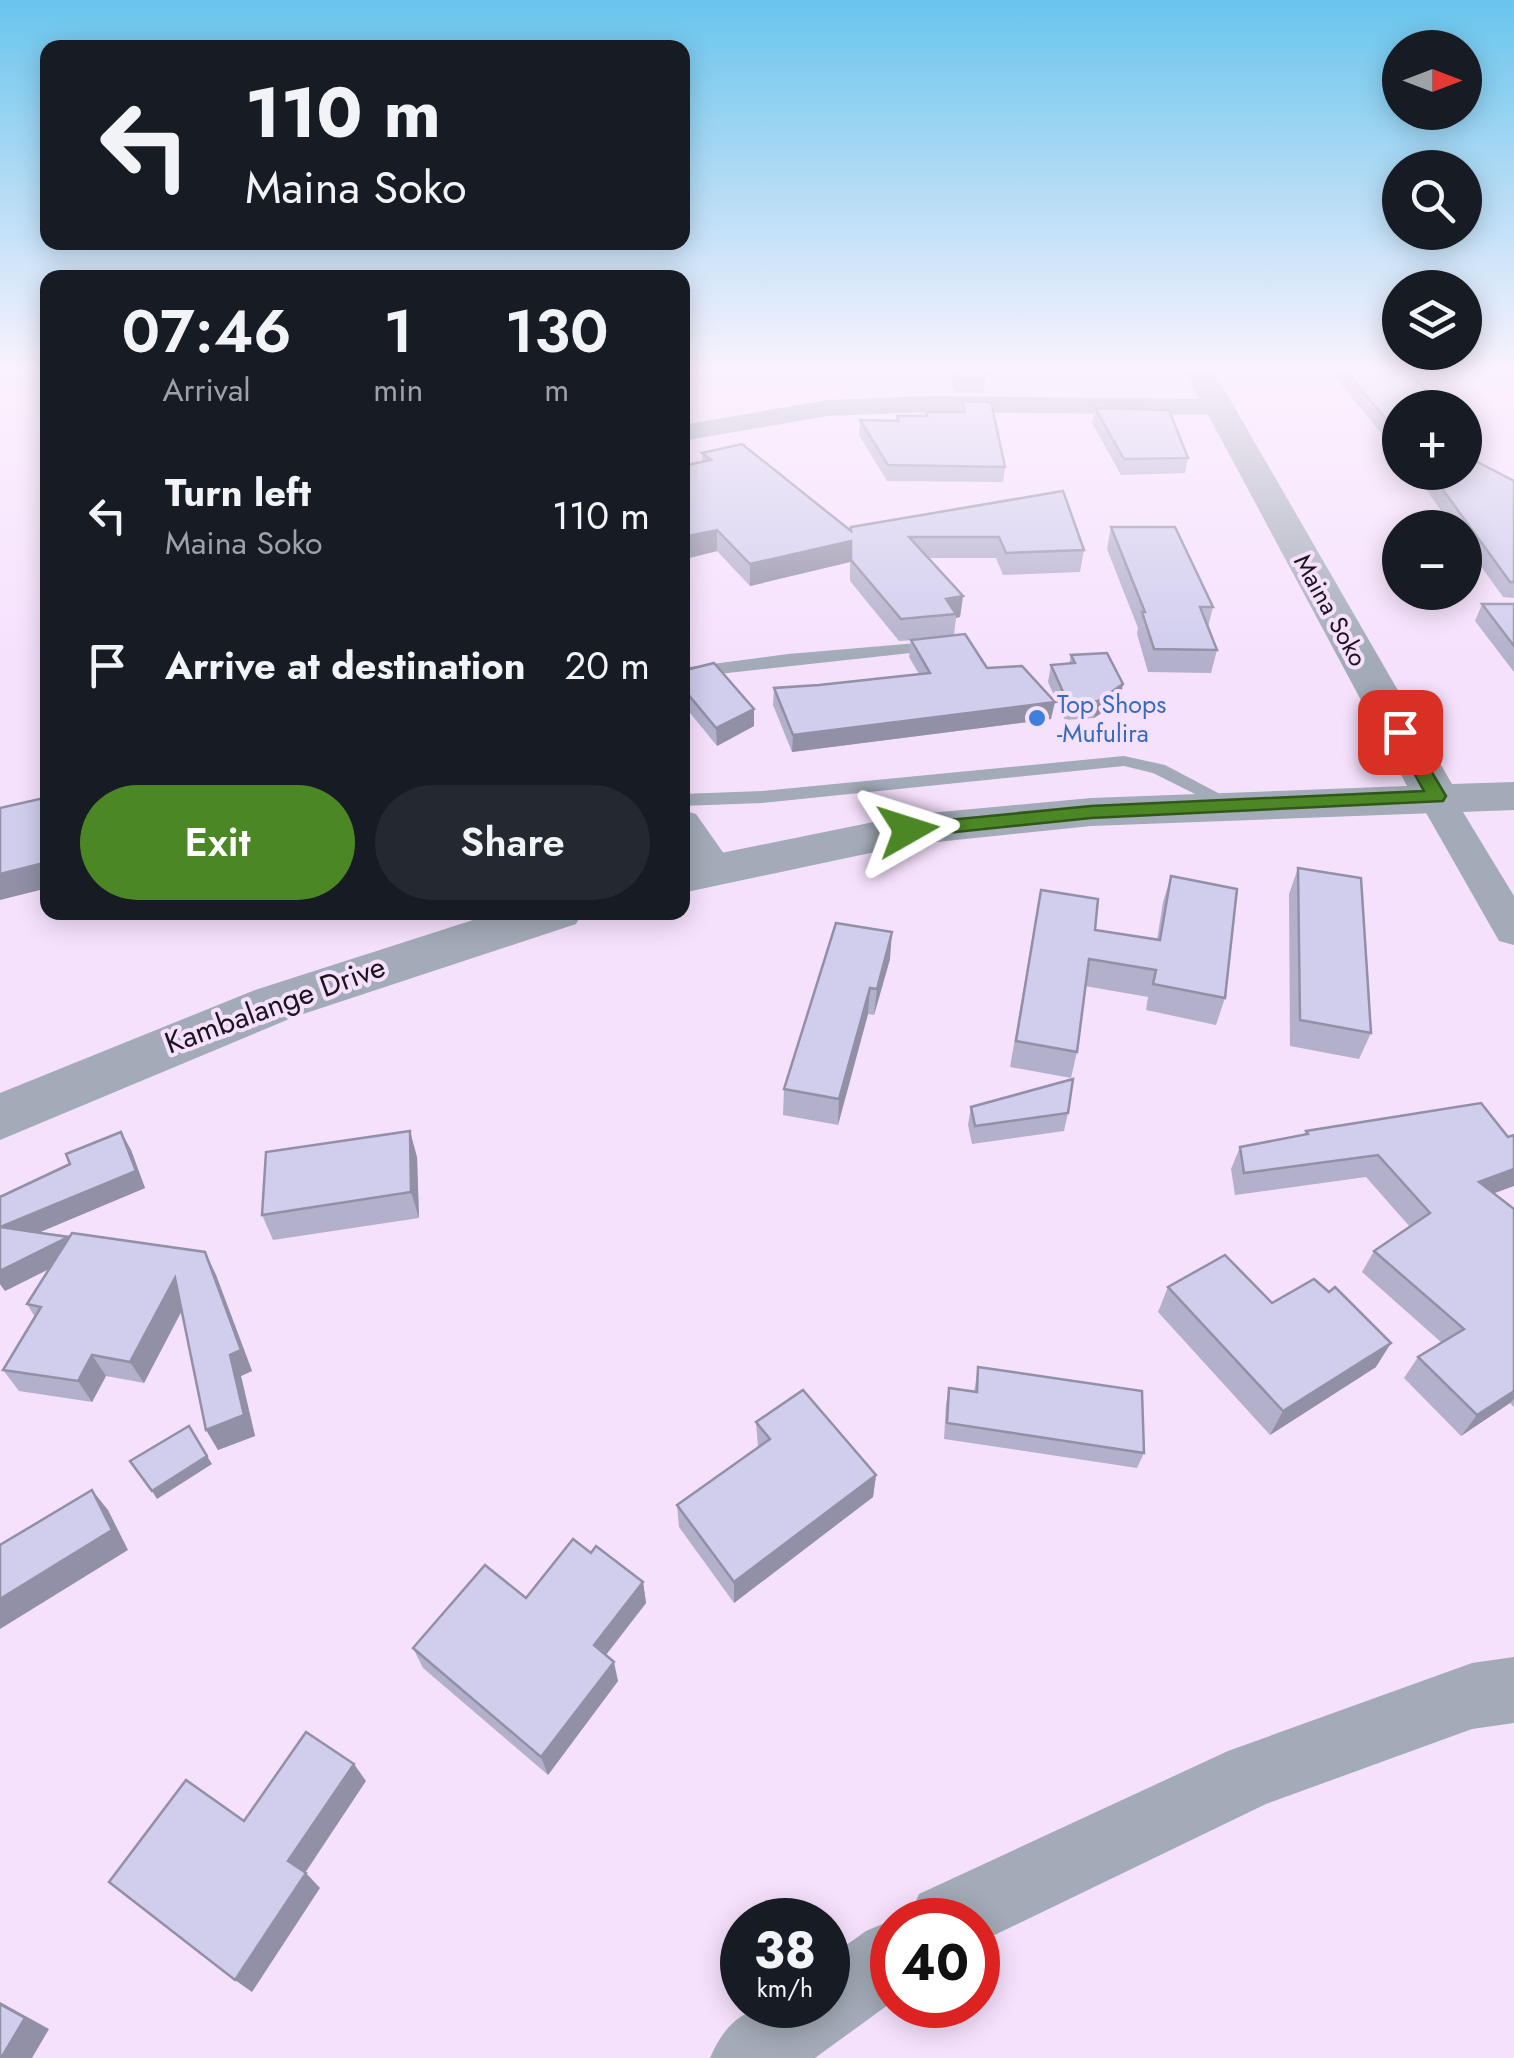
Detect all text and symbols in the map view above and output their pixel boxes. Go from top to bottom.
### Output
north arrow [1382,30,1482,130]
map controls [1382,30,1482,610]
text: 110 m [245,62,441,163]
icon: left [80,80,210,210]
button: search [1382,150,1482,250]
text: Maina Soko [245,155,467,220]
button: layers [1382,270,1482,370]
text: 07:46 [121,288,292,375]
text: 1 [384,288,413,375]
text: 130 [505,288,609,375]
text: Arrival [162,367,251,413]
text: min [373,367,423,413]
text: m [544,367,569,413]
button: + [1382,390,1482,490]
text: Turn left [165,465,311,520]
icon: left [80,488,135,543]
text: 110 m [552,488,650,543]
button: − [1382,510,1482,610]
text: Maina Soko [165,520,323,566]
street label: Maina Soko [1285,547,1377,673]
icon: arrive [80,638,135,693]
text: Arrive at destination [165,638,526,693]
text: 20 m [565,638,650,693]
place label: Top Shops -Mufulira [1057,686,1166,751]
pin [1358,690,1443,775]
icon: arrive [1373,705,1428,760]
marker: Top Shops -Mufulira [1026,707,1048,729]
position arrow [856,778,960,882]
button: Exit [80,785,355,900]
button: Share [375,785,650,900]
street label: Kambalange Drive [159,945,391,1064]
speed limit sign: 40 [870,1898,1000,2028]
text: 38 [754,1914,816,1987]
text: km/h [757,1970,813,2006]

